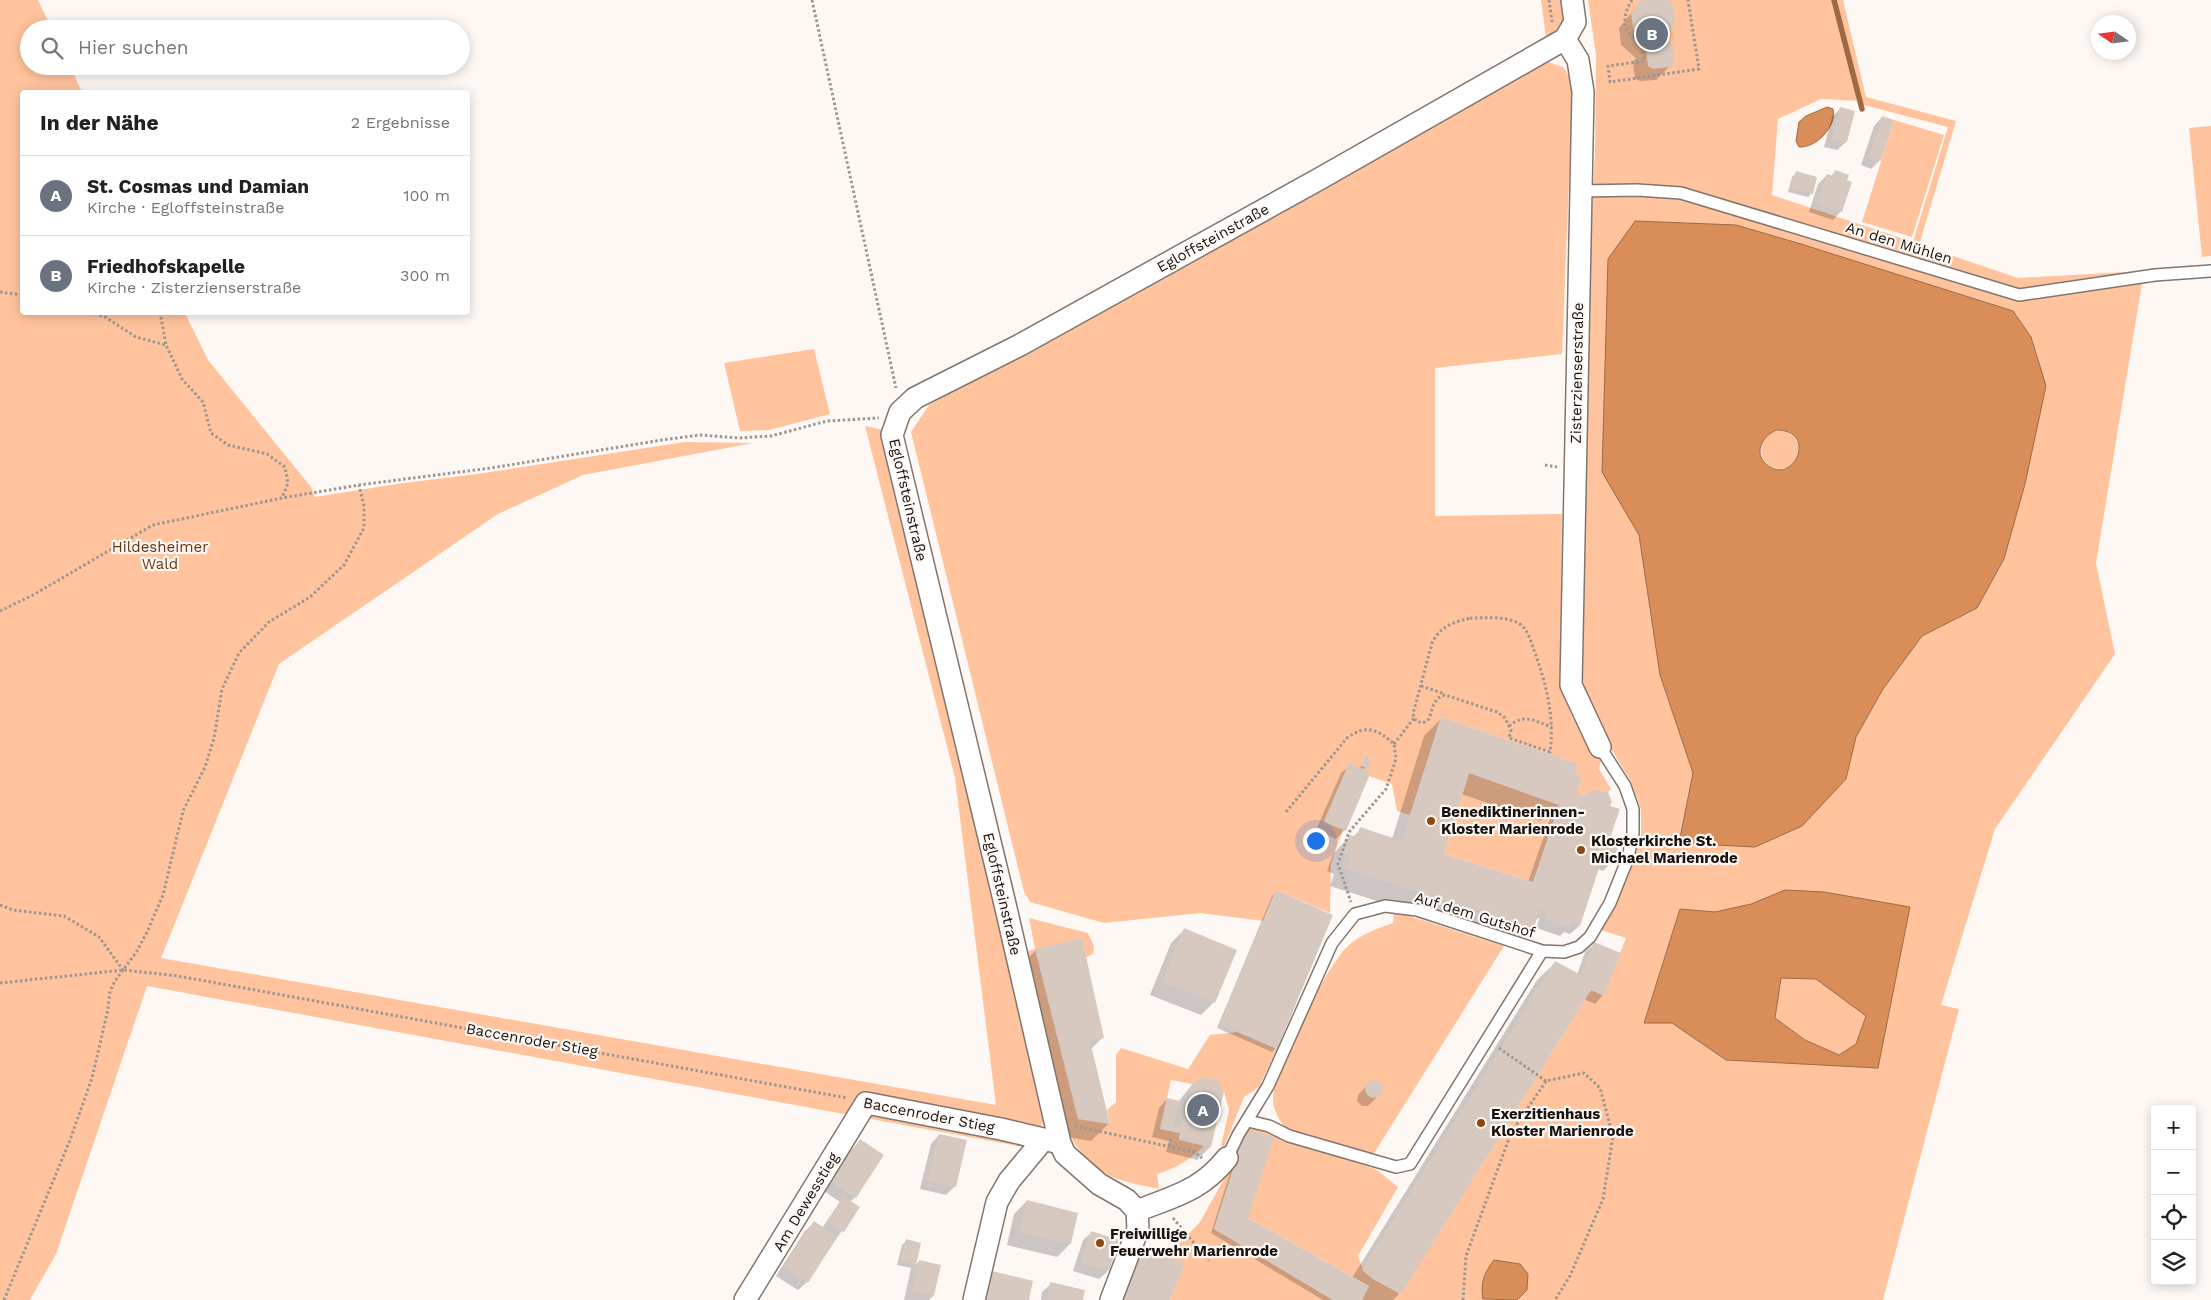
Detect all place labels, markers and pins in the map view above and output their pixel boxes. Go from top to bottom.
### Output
pin: B [1636,15,1668,53]
place label: Benediktinerinnen- Kloster Marienrode [1441,803,1585,838]
marker: Benediktinerinnen- Kloster Marienrode [1425,815,1437,827]
place label: Klosterkirche St. Michael Marienrode [1591,832,1738,867]
marker: Klosterkirche St. Michael Marienrode [1575,844,1587,856]
pin: A [1187,1091,1219,1129]
place label: Exerzitienhaus Kloster Marienrode [1491,1105,1634,1140]
marker: Exerzitienhaus Kloster Marienrode [1475,1117,1487,1129]
place label: Freiwillige Feuerwehr Marienrode [1110,1225,1278,1260]
marker: Freiwillige Feuerwehr Marienrode [1094,1237,1106,1249]

